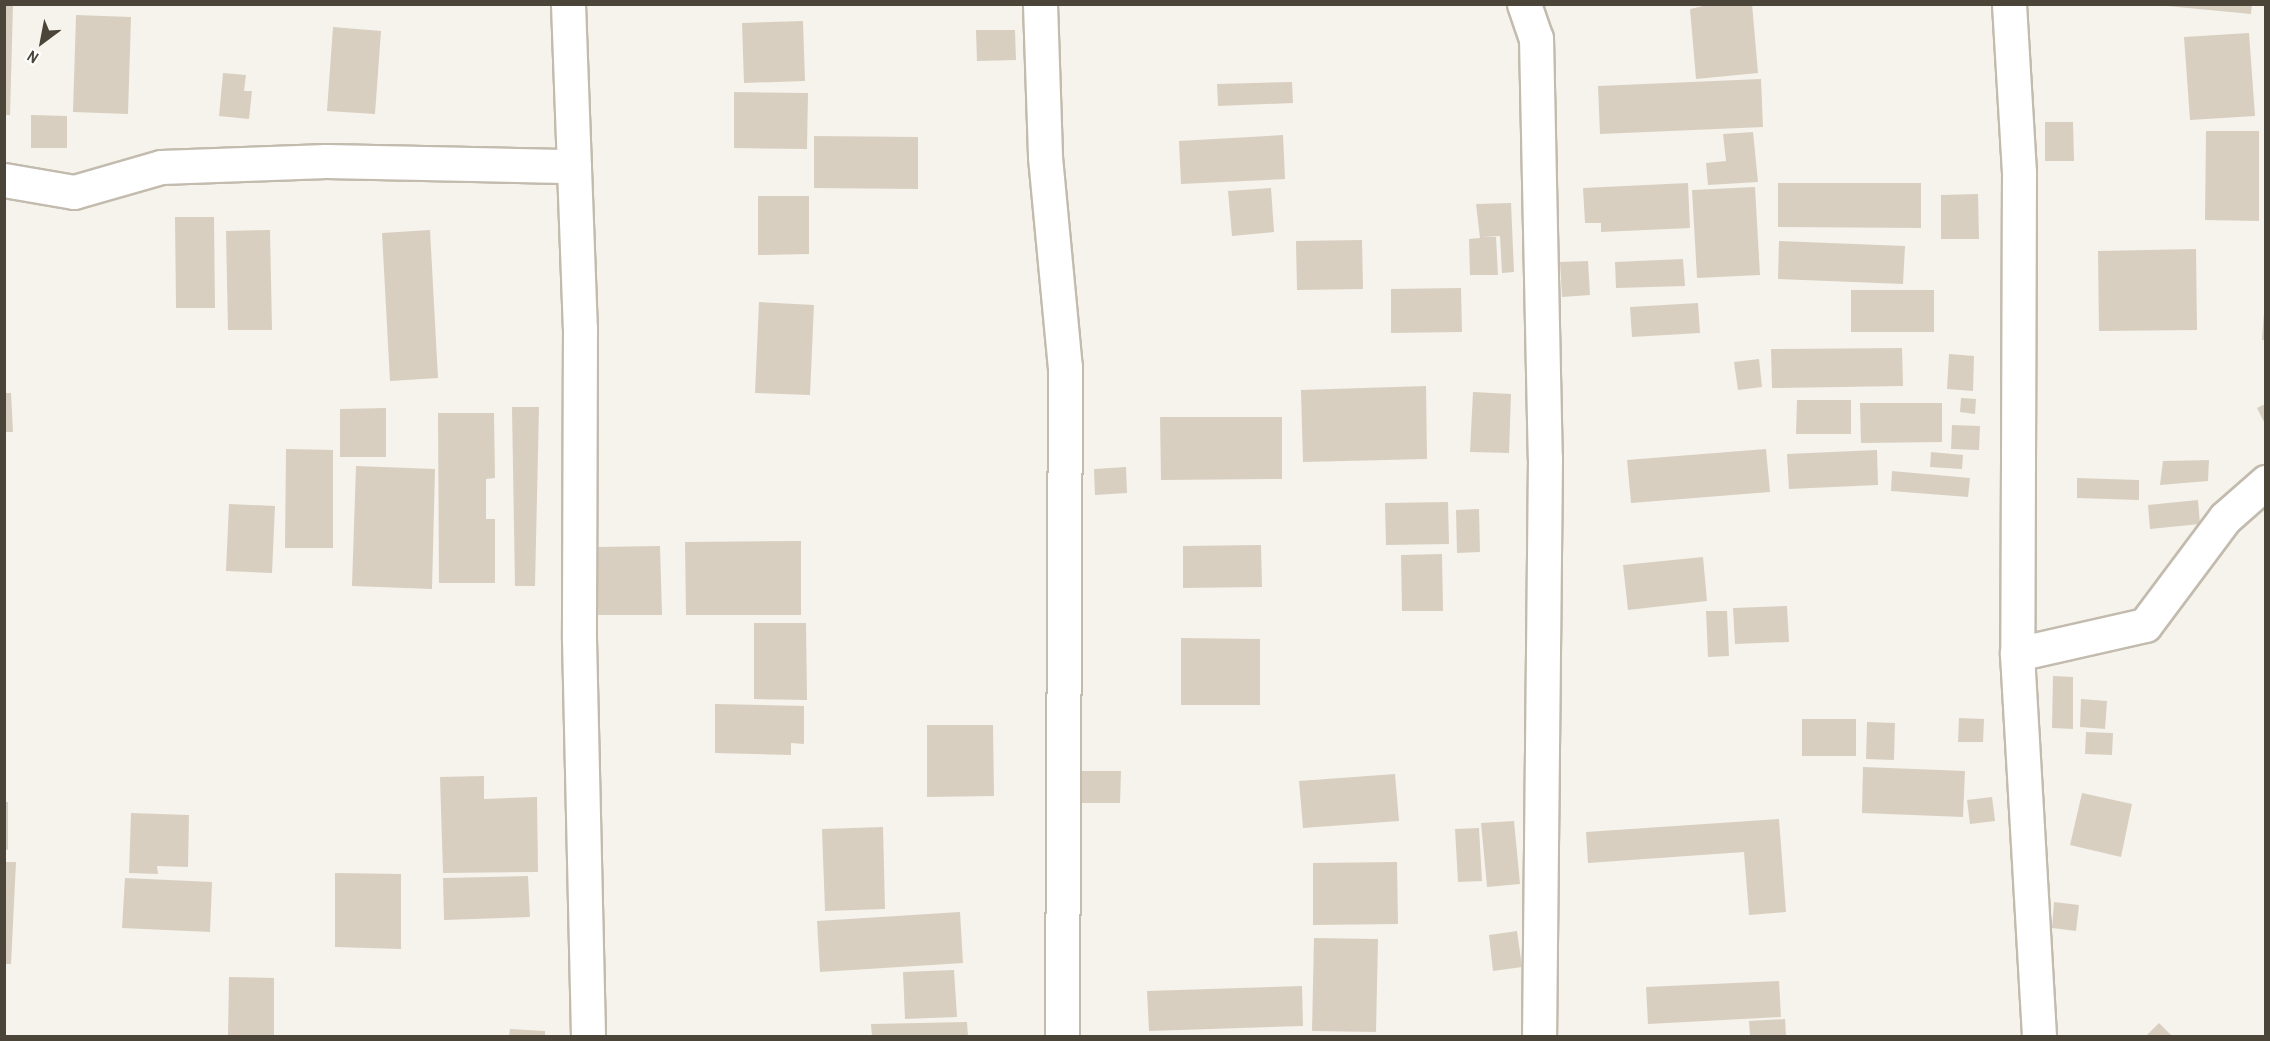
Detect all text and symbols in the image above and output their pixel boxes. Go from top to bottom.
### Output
north arrow [12,12,72,72]
text: N [23,45,42,69]

